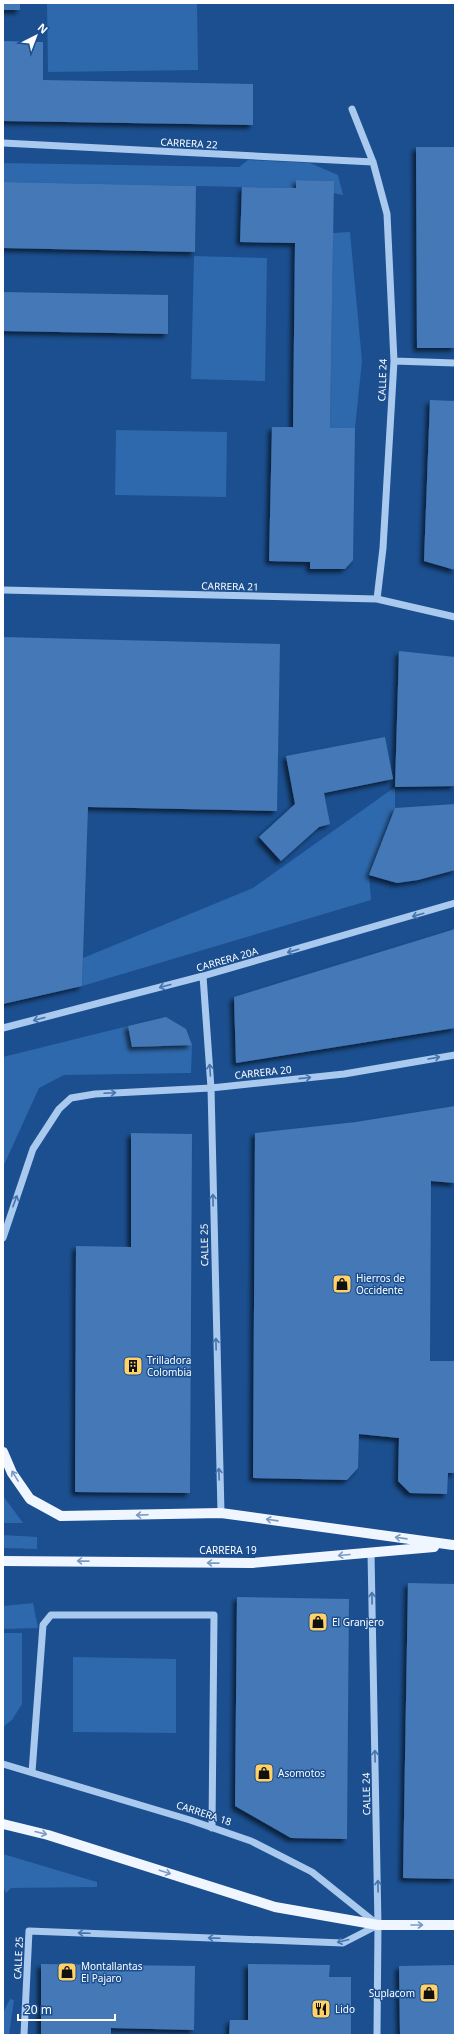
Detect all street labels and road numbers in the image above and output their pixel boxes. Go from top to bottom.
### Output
street label: CARRERA 22 [160,135,218,152]
street label: CALLE 24 [374,358,390,402]
street label: CARRERA 21 [201,579,259,593]
street label: CARRERA 20A [194,943,260,975]
street label: CARRERA 20 [234,1062,293,1082]
street label: CALLE 25 [197,1223,211,1267]
street label: CARRERA 19 [199,1543,257,1557]
street label: CALLE 24 [359,1772,373,1816]
street label: CARRERA 18 [175,1797,234,1829]
street label: CALLE 25 [10,1936,26,1980]

